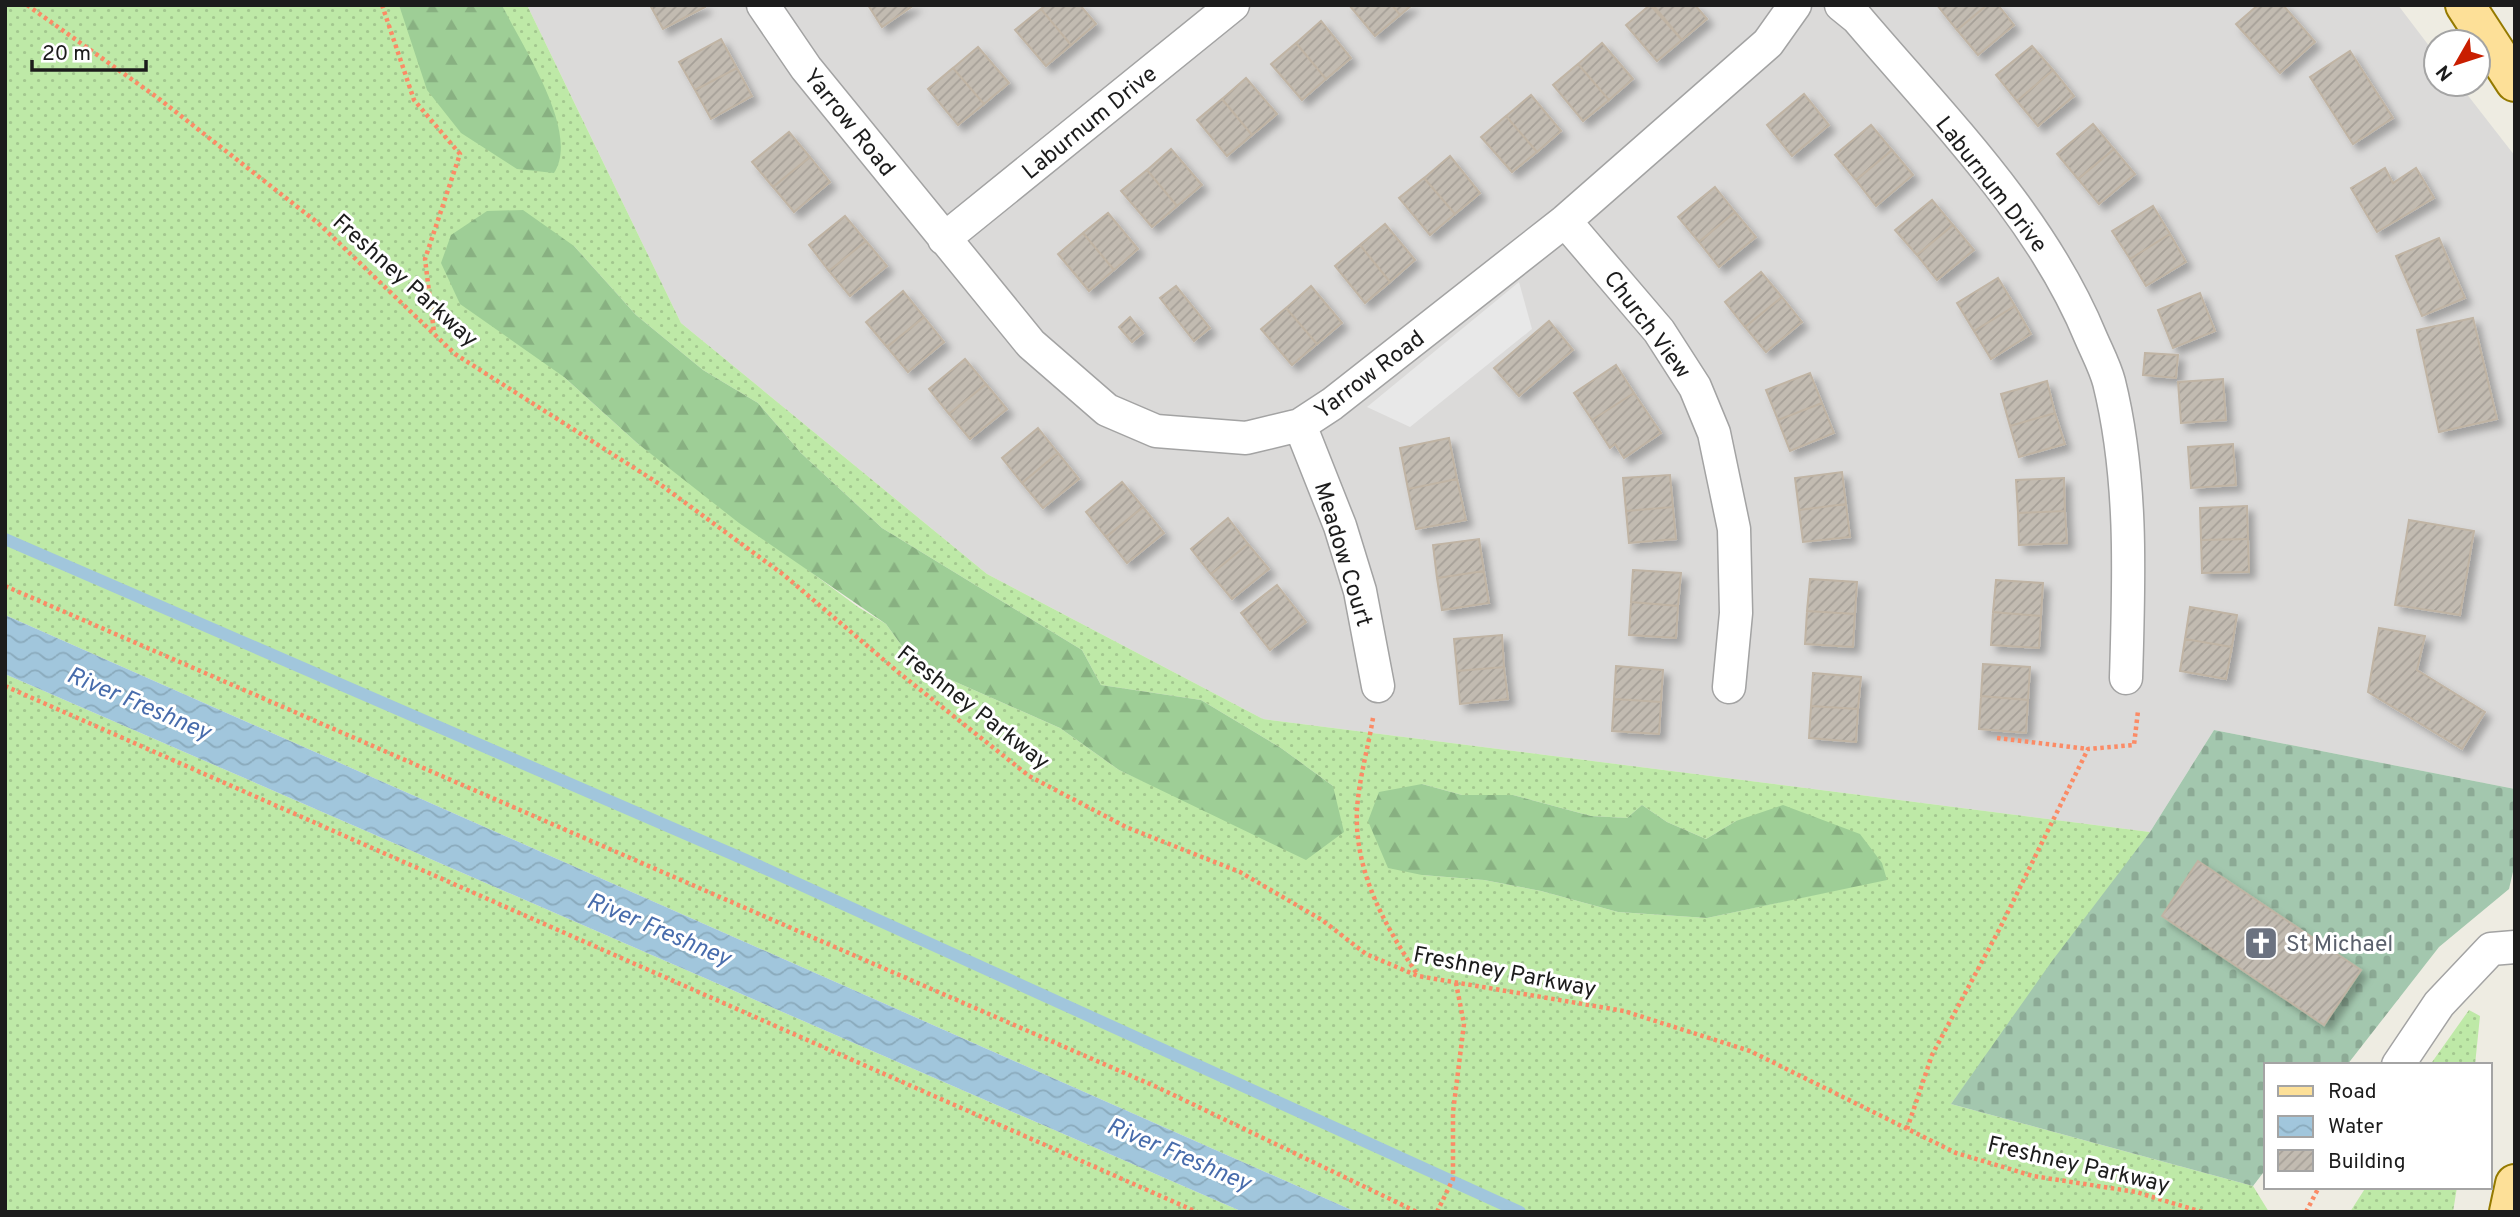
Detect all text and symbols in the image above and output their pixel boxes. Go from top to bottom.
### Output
scale bar [32,28,145,72]
north arrow [2422,28,2492,98]
text: 20 m [42,41,91,68]
text: N [2432,60,2459,85]
street label: Laburnum Drive [1017,61,1164,187]
street label: Yarrow Road [796,64,900,183]
street label: Laburnum Drive [1928,111,2052,260]
street label: Freshney Parkway [325,209,483,355]
street label: Church View [1596,266,1696,385]
street label: Yarrow Road [1310,325,1431,427]
street label: Meadow Court [1306,479,1377,630]
street label: Freshney Parkway [890,640,1055,778]
water label: River Freshney [62,661,216,749]
water label: River Freshney [582,887,736,975]
church icon: St Michael [2242,924,2280,962]
place label: St Michael [2286,931,2393,960]
street label: Freshney Parkway [1410,941,1599,1005]
legend [2264,1063,2492,1189]
text: Road [2328,1079,2377,1106]
water label: River Freshney [1102,1112,1256,1200]
text: Water [2328,1114,2383,1141]
street label: Freshney Parkway [1985,1131,2172,1201]
text: Building [2328,1149,2406,1176]

